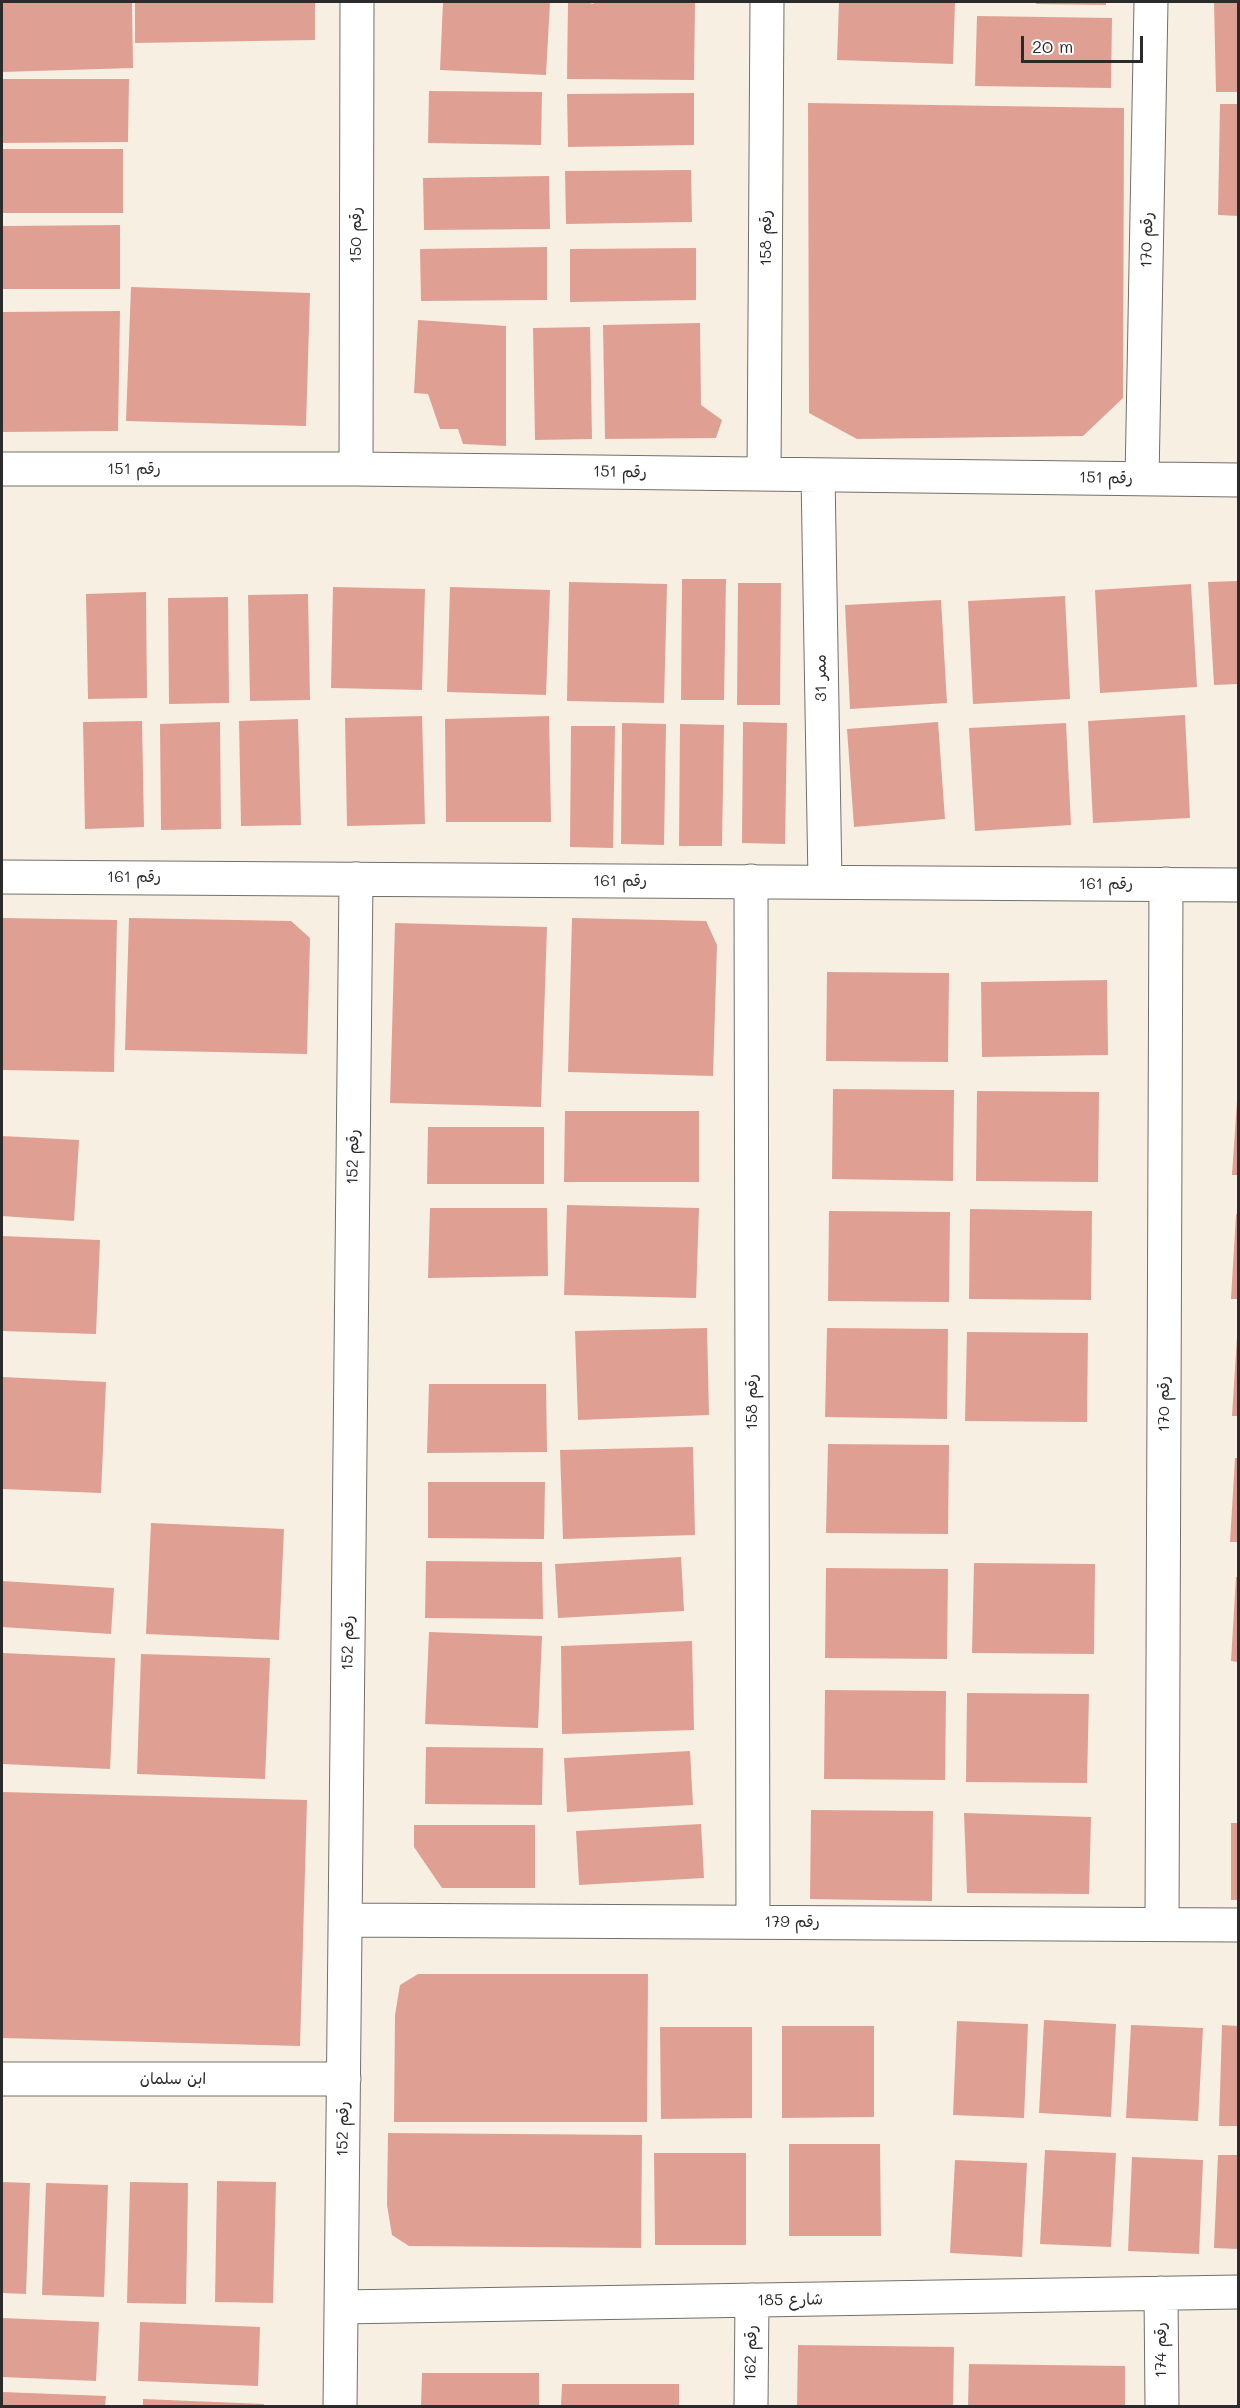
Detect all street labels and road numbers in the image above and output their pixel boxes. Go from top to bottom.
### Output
street label: رقم 150 [346,207,366,263]
street label: رقم 158 [756,210,776,266]
street label: رقم 170 [1137,212,1157,268]
street label: رقم 151 [107,459,161,479]
street label: رقم 151 [593,462,647,482]
street label: رقم 151 [1079,468,1133,488]
street label: ممر 31 [811,654,831,702]
street label: رقم 161 [107,867,161,887]
street label: رقم 161 [593,871,647,891]
street label: رقم 161 [1079,874,1133,894]
street label: رقم 152 [343,1129,363,1185]
street label: رقم 158 [742,1374,762,1430]
street label: رقم 170 [1154,1376,1174,1432]
street label: رقم 152 [338,1615,358,1671]
street label: رقم 179 [764,1912,820,1932]
street label: ابن سلمان [140,2069,206,2089]
street label: رقم 152 [333,2101,353,2157]
street label: شارع 185 [757,2290,823,2310]
street label: رقم 174 [1151,2322,1171,2378]
street label: رقم 162 [741,2325,761,2381]

